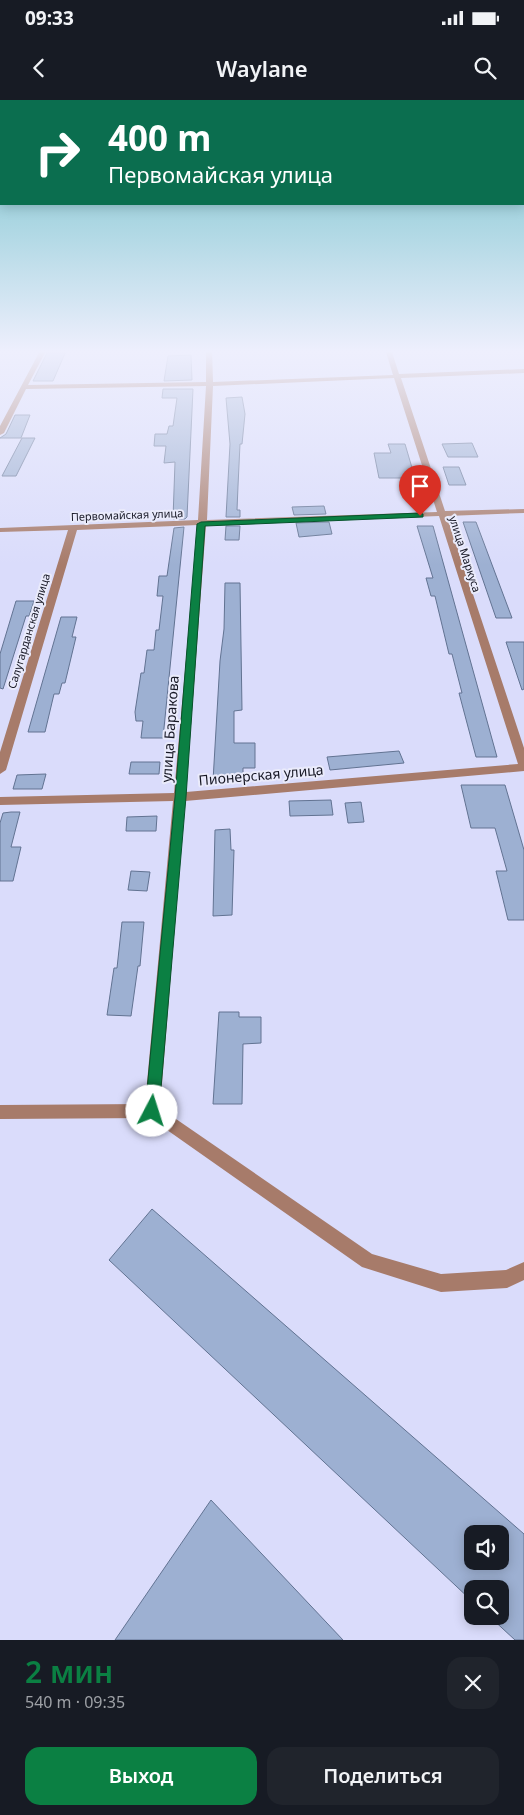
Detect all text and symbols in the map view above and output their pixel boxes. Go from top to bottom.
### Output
text: 09:33 [25,5,74,31]
text: Waylane [216,53,308,83]
icon: back [25,54,53,82]
icon: search [471,54,499,82]
text: 400 m [108,114,211,161]
icon: right [25,120,90,185]
text: Первомайская улица [108,159,333,189]
pin [399,465,441,516]
icon: arrive [406,472,434,500]
street label: Первомайская улица [71,505,183,524]
street label: улица Маркуса [446,514,485,594]
street label: Салугарданская улица [4,571,53,690]
street label: улица Баракова [156,675,183,783]
street label: Пионерская улица [198,760,324,789]
position arrow [125,1084,177,1136]
map controls [464,1525,509,1625]
button: sound [464,1525,509,1570]
button: search [464,1580,509,1625]
text: 2 мин [25,1651,113,1692]
button: close [447,1657,499,1709]
text: 540 m · 09:35 [25,1691,125,1713]
button: Выход [25,1747,257,1805]
button: Поделиться [267,1747,499,1805]

